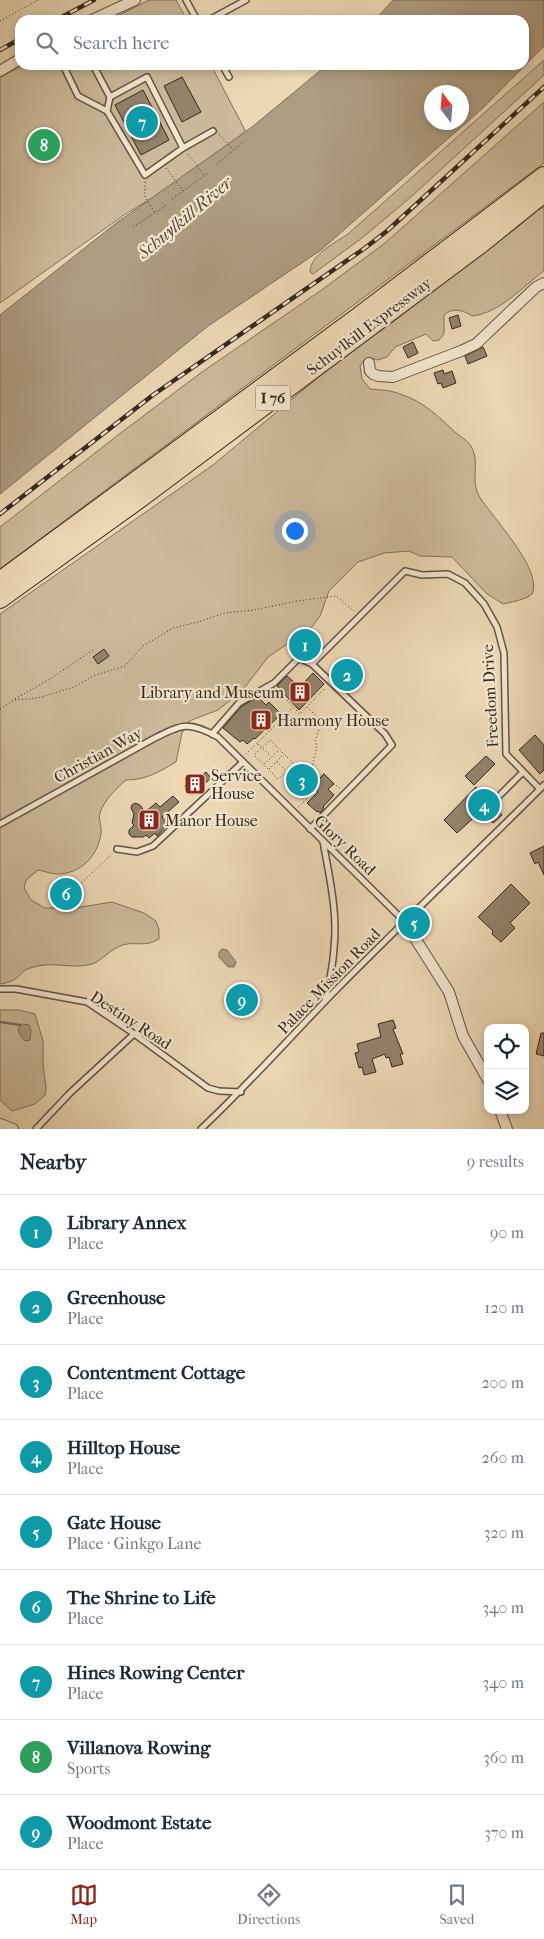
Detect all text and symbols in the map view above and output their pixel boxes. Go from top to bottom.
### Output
search box [15,15,529,70]
icon: search [33,29,61,57]
text: Search here [73,32,169,54]
north arrow [424,85,469,130]
pin: 7 [126,103,158,141]
pin: 8 [28,126,60,164]
water label: Schuylkill River [133,171,238,264]
street label: Schuylkill Expressway [303,273,436,379]
road number: I 76 [256,386,290,410]
your location [282,518,308,544]
pin: 1 [289,626,321,664]
street label: Freedom Drive [478,644,502,748]
pin: 2 [331,656,363,694]
building icon: Library and Museum [288,680,312,704]
place label: Library and Museum [140,683,285,702]
building icon: Harmony House [249,708,273,732]
place label: Harmony House [277,711,389,730]
street label: Christian Way [51,723,146,787]
pin: 3 [286,761,318,799]
place label: Service House [211,766,262,803]
building icon: Service House [183,772,207,796]
pin: 4 [468,786,500,824]
building icon: Manor House [137,808,161,832]
place label: Manor House [165,811,258,830]
street label: Glory Road [310,811,380,879]
pin: 6 [50,875,82,913]
pin: 5 [398,904,430,942]
street label: Palace Mission Road [274,924,384,1038]
pin: 9 [226,981,258,1019]
street label: Destiny Road [87,987,175,1053]
map controls [484,1024,529,1114]
button: locate [484,1024,529,1069]
button: layers [484,1069,529,1114]
text: Nearby [20,1150,86,1174]
text: 9 results [467,1152,524,1171]
text: Library Annex [67,1212,186,1234]
text: 1 [33,1223,39,1242]
text: 90 m [490,1223,524,1242]
text: Place [67,1234,103,1253]
text: Greenhouse [67,1287,165,1309]
text: 2 [32,1298,40,1317]
text: 120 m [485,1298,524,1317]
text: Place [67,1309,103,1328]
text: Contentment Cottage [67,1362,245,1384]
text: 3 [33,1373,39,1392]
text: 200 m [481,1373,524,1392]
text: Place [67,1384,103,1403]
text: Hilltop House [67,1437,180,1459]
text: 4 [31,1448,41,1467]
text: 260 m [482,1448,524,1467]
text: Place [67,1459,103,1478]
text: Gate House [67,1512,161,1534]
text: 5 [33,1523,39,1542]
text: 320 m [484,1523,524,1542]
text: Place · Ginkgo Lane [67,1534,201,1553]
text: The Shrine to Life [67,1587,216,1609]
text: 6 [32,1598,40,1617]
text: 340 m [482,1598,524,1617]
text: Place [67,1609,103,1628]
text: Hines Rowing Center [67,1662,244,1684]
text: 7 [32,1673,40,1692]
text: 340 m [482,1673,524,1692]
text: Place [67,1684,103,1703]
text: Villanova Rowing [67,1737,210,1759]
text: 8 [32,1748,40,1767]
text: 360 m [483,1748,524,1767]
text: Sports [67,1759,110,1778]
text: Woodmont Estate [67,1812,211,1834]
text: 9 [32,1823,40,1842]
text: 370 m [484,1823,524,1842]
text: Place [67,1834,103,1853]
tab: Map [70,1881,98,1928]
tab: Directions [237,1881,300,1928]
tab: Saved [440,1881,474,1928]

